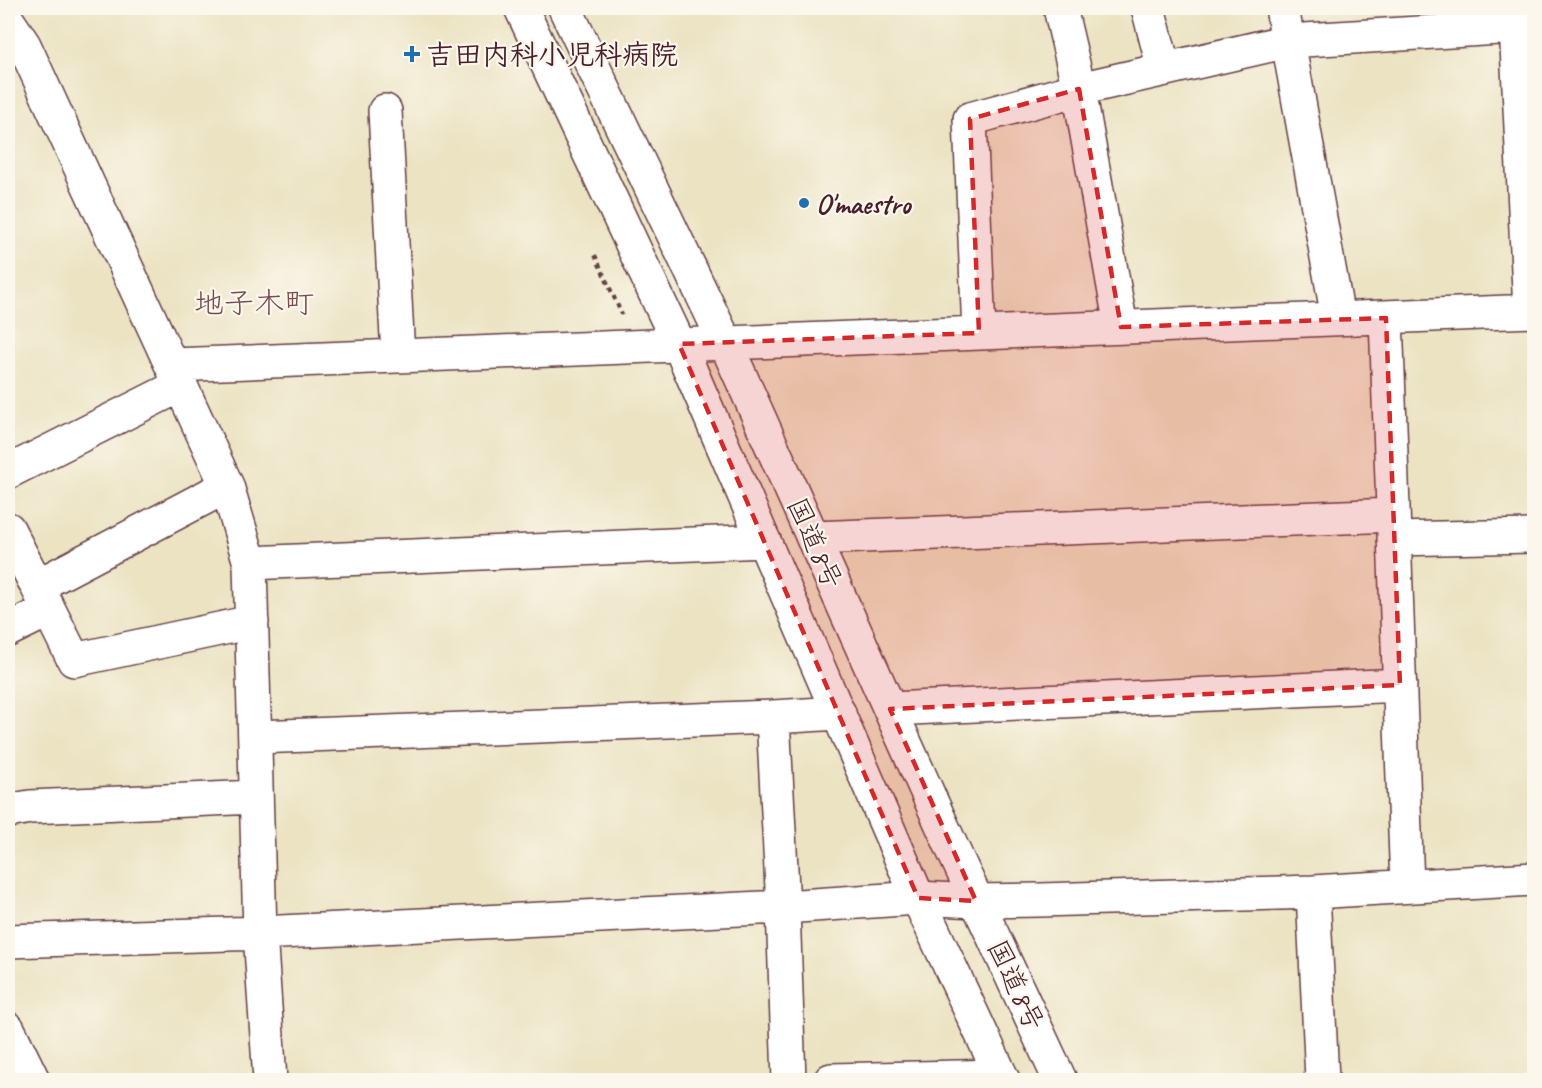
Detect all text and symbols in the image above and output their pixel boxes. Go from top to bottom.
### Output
place label: 吉田内科小児科病院 [426,37,678,72]
marker: 吉田内科小児科病院 [403,45,421,63]
place label: O'maestro [816,186,912,221]
marker: O'maestro [797,196,811,210]
district label: 地子木町 [194,284,314,322]
street label: 国道8号 [779,492,851,594]
street label: 国道8号 [980,934,1052,1036]

